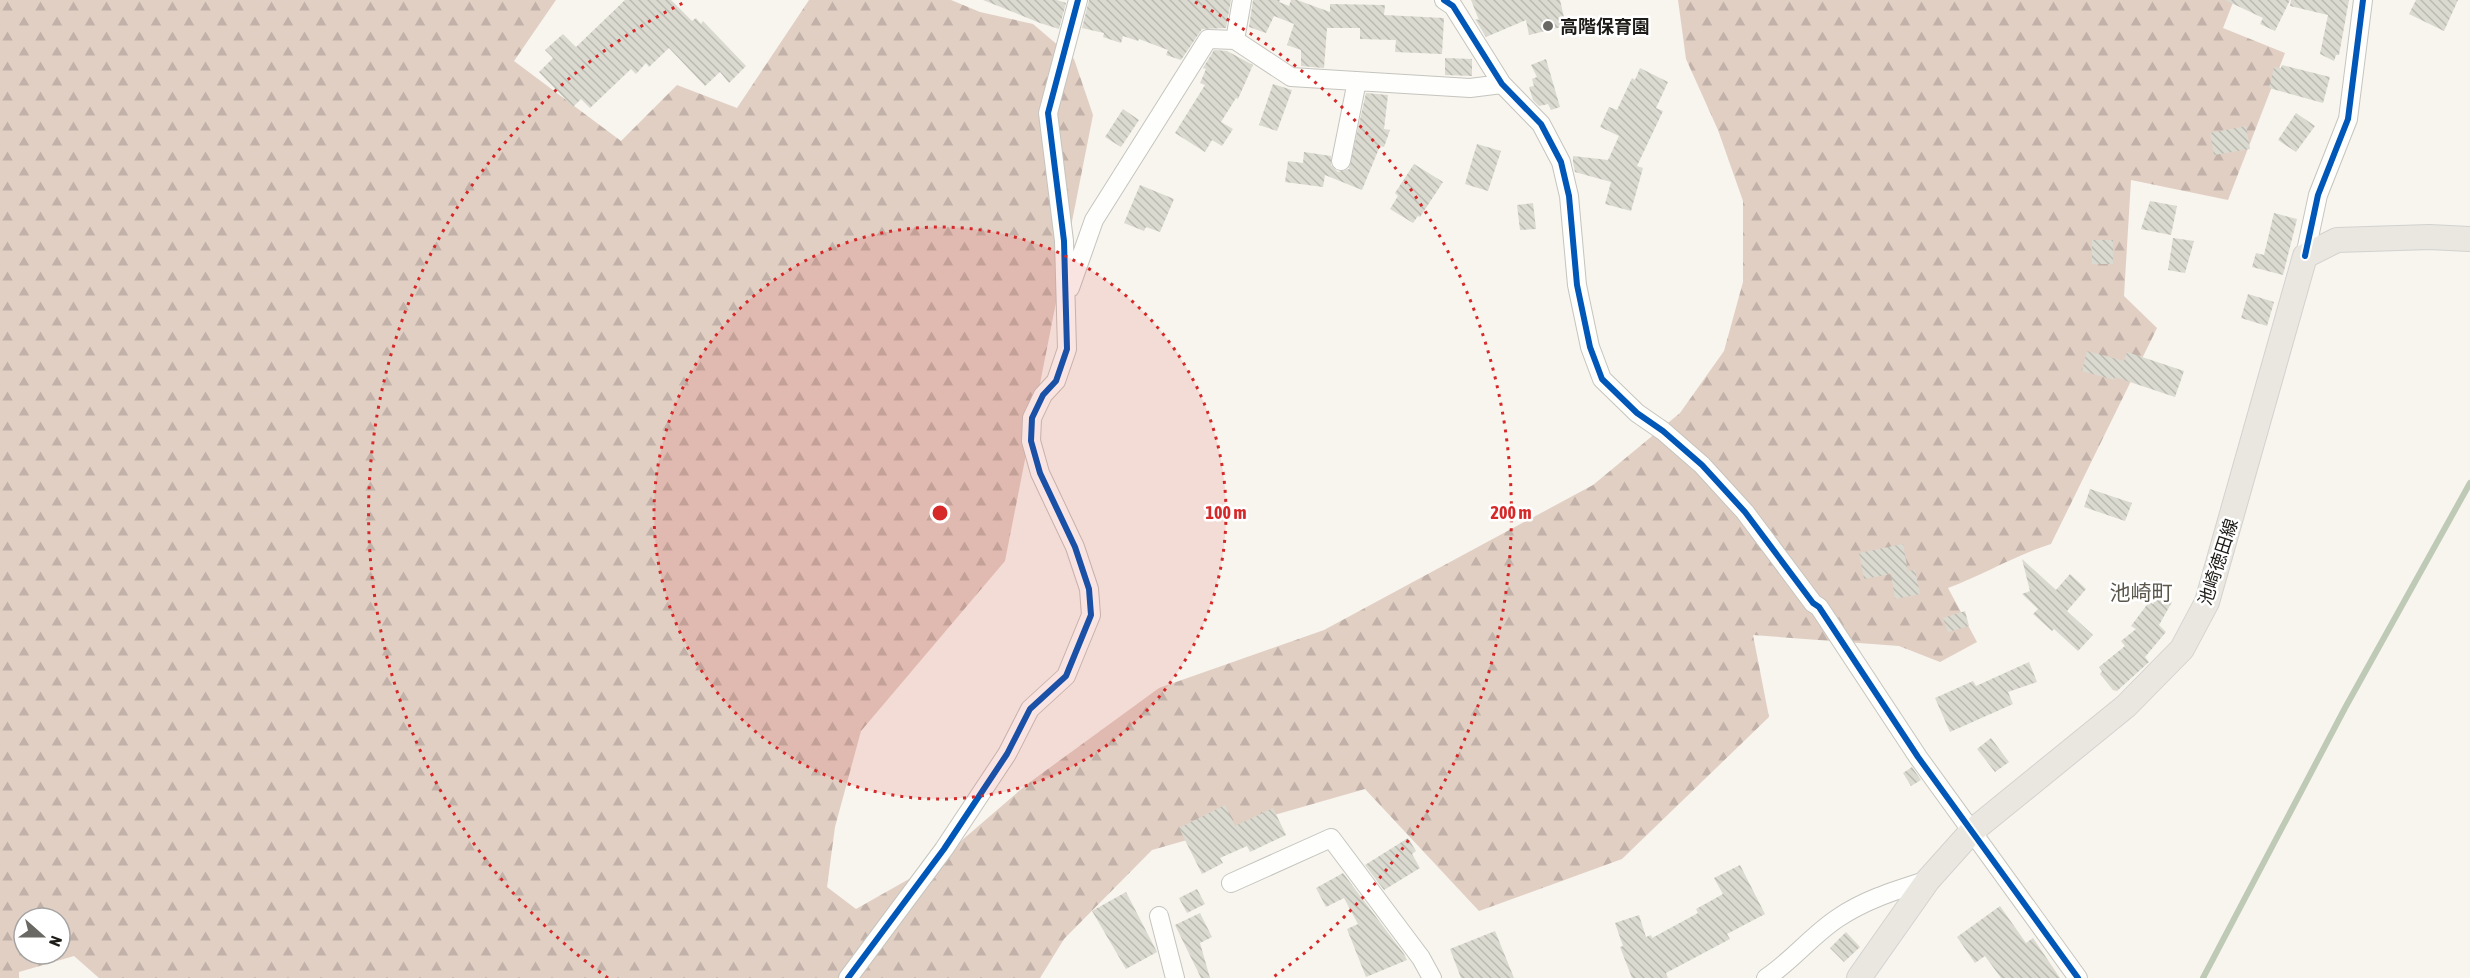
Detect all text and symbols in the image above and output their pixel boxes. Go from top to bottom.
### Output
place label: 高階保育園 [1560,16,1650,37]
marker: 高階保育園 [1541,19,1555,33]
text: 100 m [1206,502,1246,523]
text: 200 m [1491,502,1531,523]
centre of rings [930,503,950,523]
street label: 池崎徳田線 [2194,516,2242,608]
district label: 池崎町 [2110,580,2173,604]
north arrow [12,906,72,966]
text: N [46,934,66,949]

